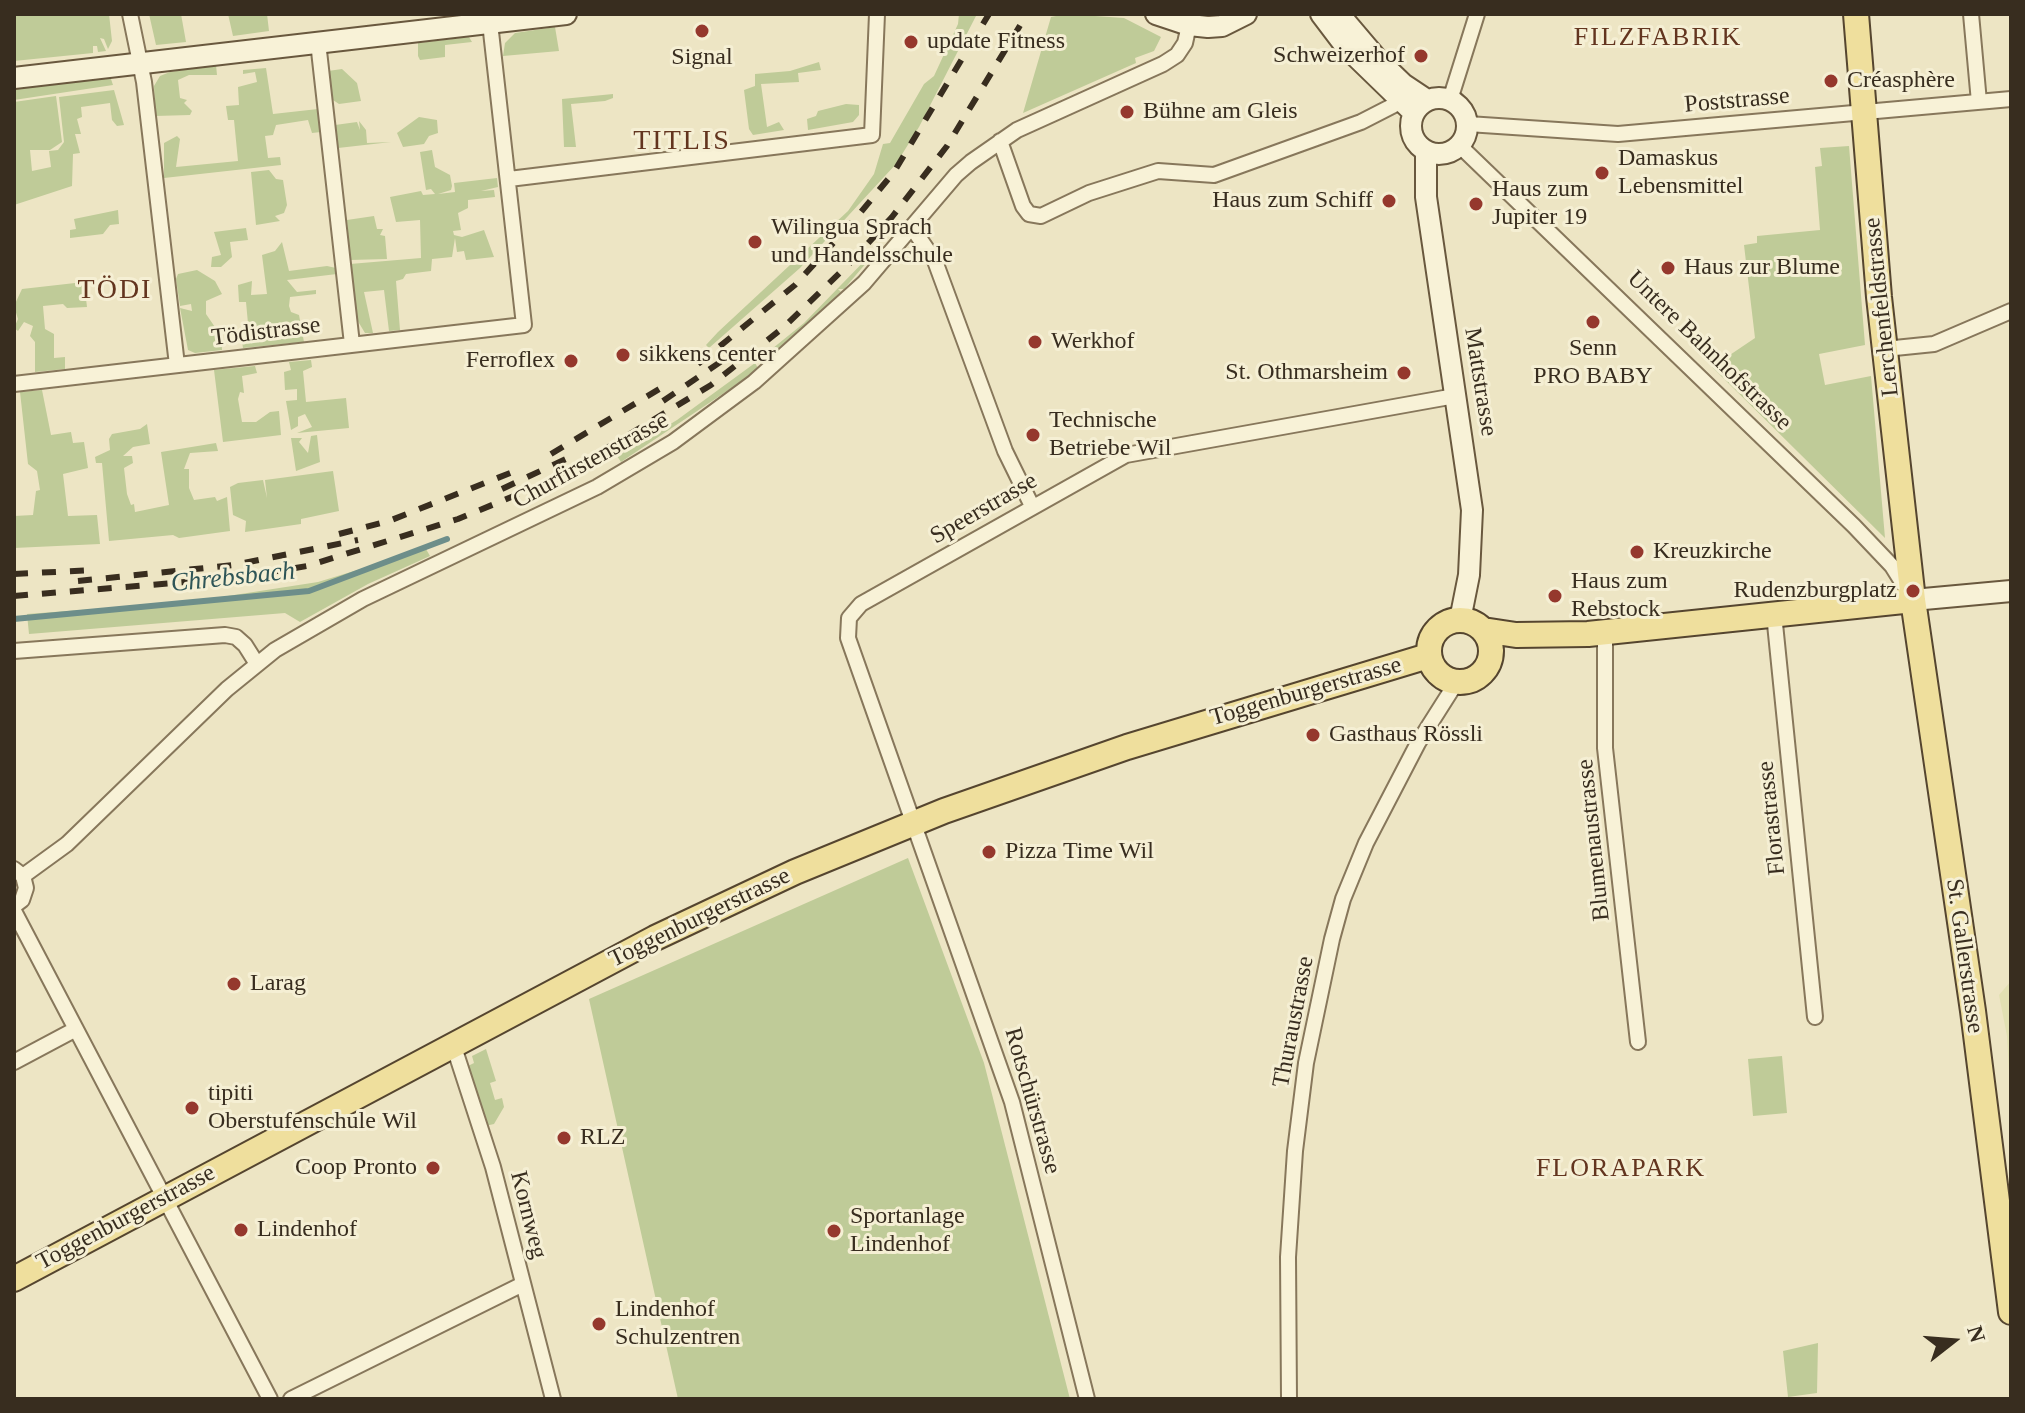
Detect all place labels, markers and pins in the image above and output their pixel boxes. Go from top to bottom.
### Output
marker: Signal [693,22,711,40]
place label: update Fitness [927,28,1065,56]
marker: update Fitness [902,33,920,51]
place label: Schweizerhof [1273,42,1405,70]
place label: Signal [671,44,733,72]
marker: Schweizerhof [1412,47,1430,65]
place label: Créasphère [1847,67,1955,95]
marker: Créasphère [1822,72,1840,90]
place label: Bühne am Gleis [1143,98,1298,126]
marker: Bühne am Gleis [1118,103,1136,121]
place label: Damaskus Lebensmittel [1618,145,1743,201]
marker: Damaskus Lebensmittel [1593,164,1611,182]
place label: Haus zum Jupiter 19 [1492,176,1589,232]
place label: Haus zum Schiff [1212,187,1373,215]
marker: Haus zum Schiff [1380,192,1398,210]
marker: Haus zum Jupiter 19 [1467,195,1485,213]
place label: Wilingua Sprach und Handelsschule [771,214,953,270]
marker: Wilingua Sprach und Handelsschule [746,233,764,251]
place label: Haus zur Blume [1684,254,1840,282]
marker: Haus zur Blume [1659,259,1677,277]
marker: Senn PRO BABY [1584,313,1602,331]
place label: Werkhof [1051,328,1134,356]
marker: Werkhof [1026,333,1044,351]
place label: Senn PRO BABY [1533,335,1653,391]
place label: sikkens center [639,341,776,369]
marker: sikkens center [614,346,632,364]
place label: Ferroflex [466,347,555,375]
marker: Ferroflex [562,352,580,370]
place label: St. Othmarsheim [1225,359,1388,387]
marker: St. Othmarsheim [1395,364,1413,382]
place label: Technische Betriebe Wil [1049,407,1171,463]
marker: Technische Betriebe Wil [1024,426,1042,444]
place label: Kreuzkirche [1653,538,1772,566]
marker: Kreuzkirche [1628,543,1646,561]
place label: Haus zum Rebstock [1571,568,1668,624]
place label: Rudenzburgplatz [1733,577,1897,605]
marker: Rudenzburgplatz [1904,582,1922,600]
marker: Haus zum Rebstock [1546,587,1564,605]
place label: Gasthaus Rössli [1329,721,1483,749]
marker: Gasthaus Rössli [1304,726,1322,744]
place label: Pizza Time Wil [1005,838,1154,866]
marker: Pizza Time Wil [980,843,998,861]
place label: Larag [250,970,306,998]
marker: Larag [225,975,243,993]
place label: tipiti Oberstufenschule Wil [208,1080,417,1136]
marker: tipiti Oberstufenschule Wil [183,1099,201,1117]
place label: RLZ [580,1124,625,1152]
marker: RLZ [555,1129,573,1147]
place label: Coop Pronto [295,1154,417,1182]
marker: Coop Pronto [424,1159,442,1177]
place label: Sportanlage Lindenhof [850,1203,965,1259]
place label: Lindenhof [257,1216,357,1244]
marker: Lindenhof [232,1221,250,1239]
marker: Sportanlage Lindenhof [825,1222,843,1240]
place label: Lindenhof Schulzentren [615,1296,740,1352]
marker: Lindenhof Schulzentren [590,1315,608,1333]

